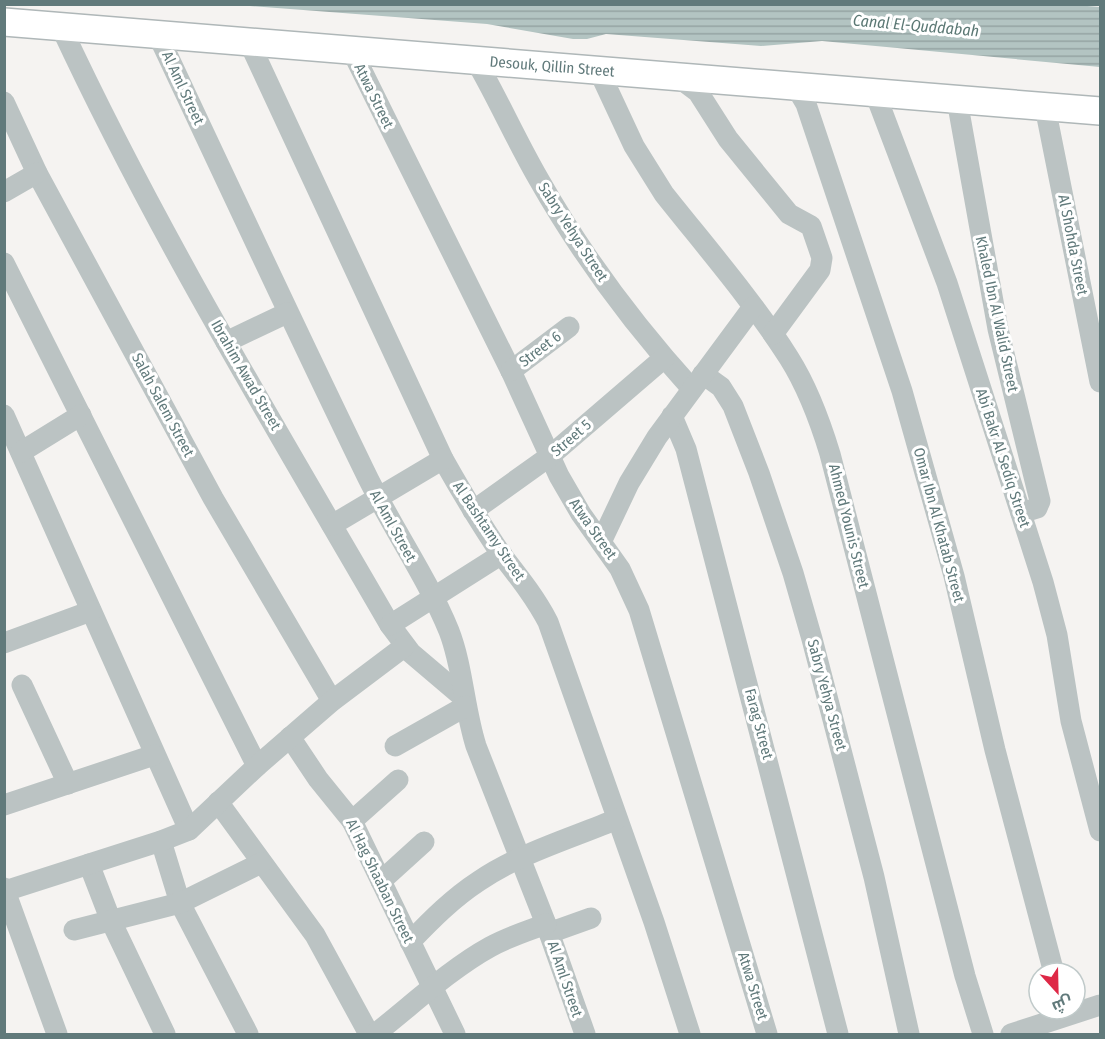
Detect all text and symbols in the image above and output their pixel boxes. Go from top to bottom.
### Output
water label: Canal El-Quddabah [852,11,980,40]
street label: Al Aml Street [158,48,208,128]
street label: Desouk, Qillin Street [489,52,615,81]
street label: Atwa Street [351,61,398,132]
street label: Sabry Yehya Street [534,179,612,285]
street label: Al Shohda Street [1054,193,1092,297]
street label: Khaled Ibn Al Walid Street [972,234,1022,394]
street label: Ibrahim Awad Street [207,317,285,433]
street label: Street 6 [515,327,565,371]
street label: Salah Salem Street [128,350,198,460]
street label: Abi Bakr Al Sediq Street [972,386,1034,530]
street label: Street 5 [547,416,595,460]
street label: Omar Ibn Al Khatab Street [910,446,968,604]
street label: Ahmed Younis Street [825,462,873,590]
street label: Al Bashtamy Street [449,478,529,584]
street label: Al Aml Street [366,487,420,565]
street label: Atwa Street [565,495,621,563]
street label: Sabry Yehya Street [804,637,851,753]
street label: Farag Street [741,687,777,761]
street label: Al Hag Shaaban Street [342,816,418,946]
street label: Al Aml Street [544,939,586,1019]
street label: Atwa Street [734,950,772,1022]
north arrow [1027,961,1087,1021]
text: ش [1049,992,1076,1017]

